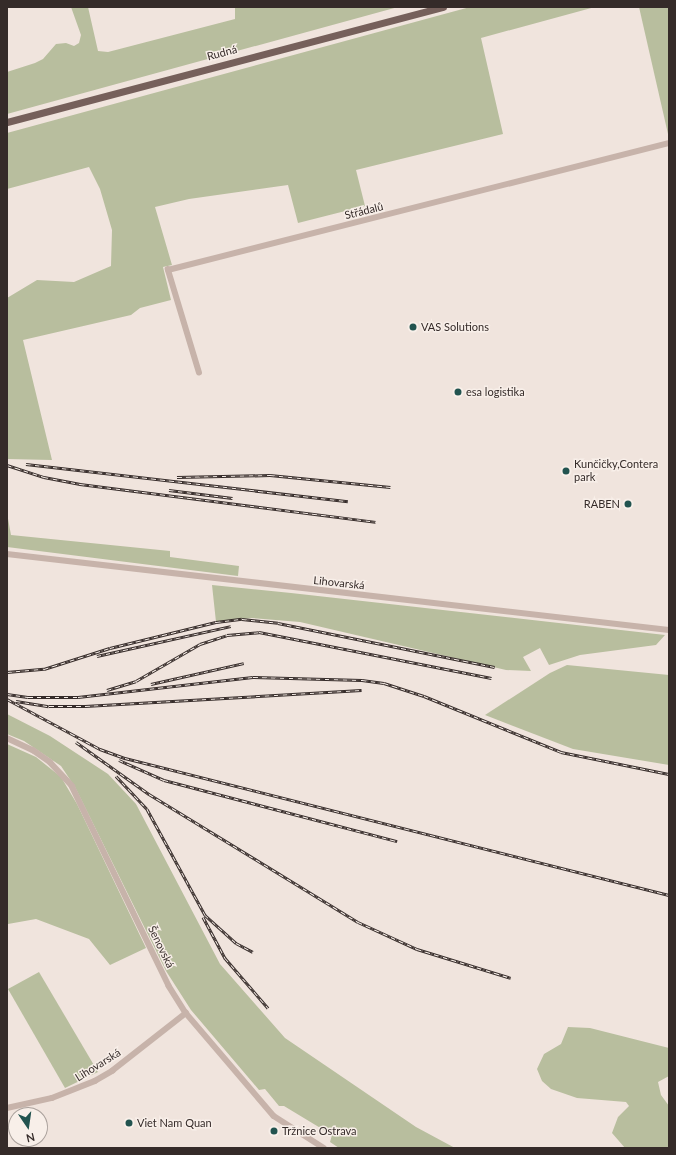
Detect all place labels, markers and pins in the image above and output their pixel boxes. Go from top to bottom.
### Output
place label: VAS Solutions [421,320,489,334]
marker: VAS Solutions [408,322,418,332]
place label: esa logistika [466,385,525,399]
marker: esa logistika [453,387,463,397]
place label: Kunčičky,Contera park [574,458,658,484]
marker: Kunčičky,Contera park [561,466,571,476]
place label: RABEN [584,497,620,511]
marker: RABEN [623,499,633,509]
place label: Viet Nam Quan [137,1116,212,1130]
marker: Viet Nam Quan [124,1118,134,1128]
place label: Tržnice Ostrava [282,1124,357,1138]
marker: Tržnice Ostrava [269,1126,279,1136]

